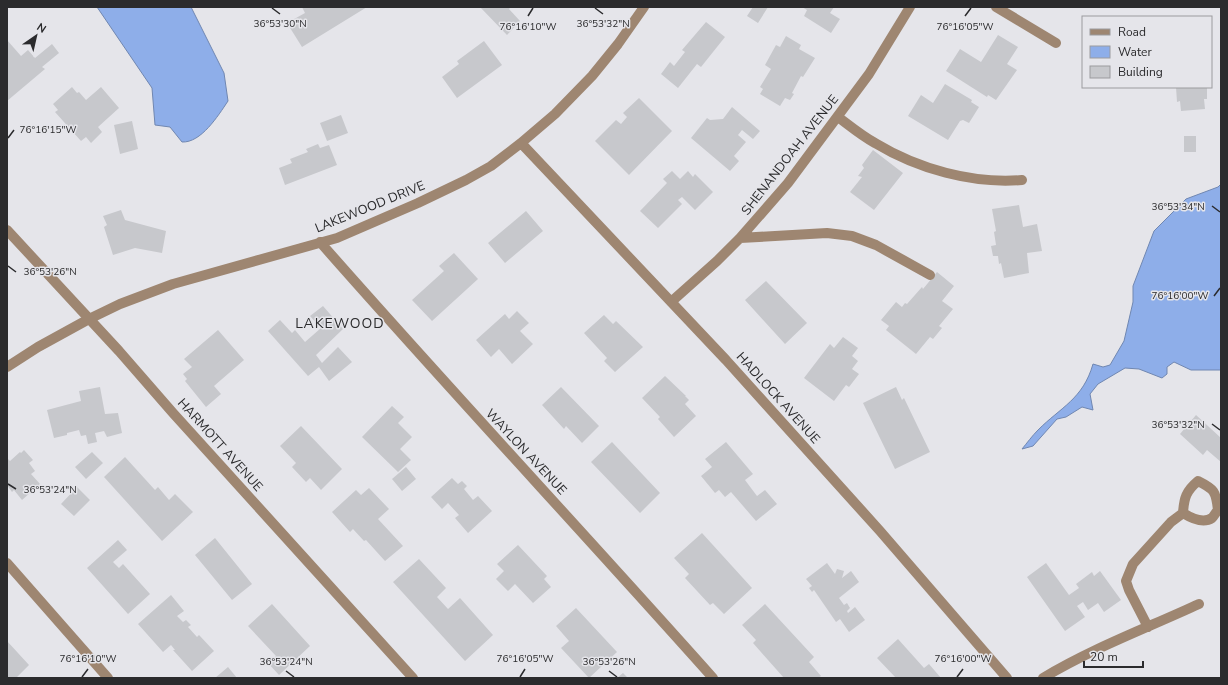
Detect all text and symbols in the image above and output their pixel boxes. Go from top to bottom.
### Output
north arrow [16,16,56,56]
legend [1082,16,1212,88]
text: 36°53'30"N [253,17,307,31]
text: 36°53'32"N [576,17,630,31]
text: N [34,20,49,37]
text: 76°16'10"W [500,20,556,34]
text: 76°16'05"W [937,20,993,34]
text: Road [1118,24,1146,40]
text: Water [1118,44,1152,60]
text: Building [1118,64,1163,80]
street label: SHENANDOAH AVENUE [737,91,843,219]
text: 76°16'15"W [20,123,76,137]
street label: LAKEWOOD DRIVE [312,177,428,237]
text: 36°53'34"N [1151,200,1205,214]
text: 36°53'26"N [23,265,77,279]
text: 76°16'00"W [1152,289,1208,303]
district label: LAKEWOOD [295,314,385,333]
street label: HADLOCK AVENUE [732,348,824,448]
street label: HARMOTT AVENUE [173,395,267,495]
street label: WAYLON AVENUE [481,405,571,499]
text: 36°53'32"N [1151,418,1205,432]
text: 36°53'24"N [23,483,77,497]
scale bar [1084,643,1143,669]
text: 20 m [1090,649,1118,665]
text: 76°16'10"W [60,652,116,666]
text: 76°16'05"W [497,652,553,666]
text: 76°16'00"W [935,652,991,666]
text: 36°53'24"N [259,655,313,669]
text: 36°53'26"N [582,655,636,669]

